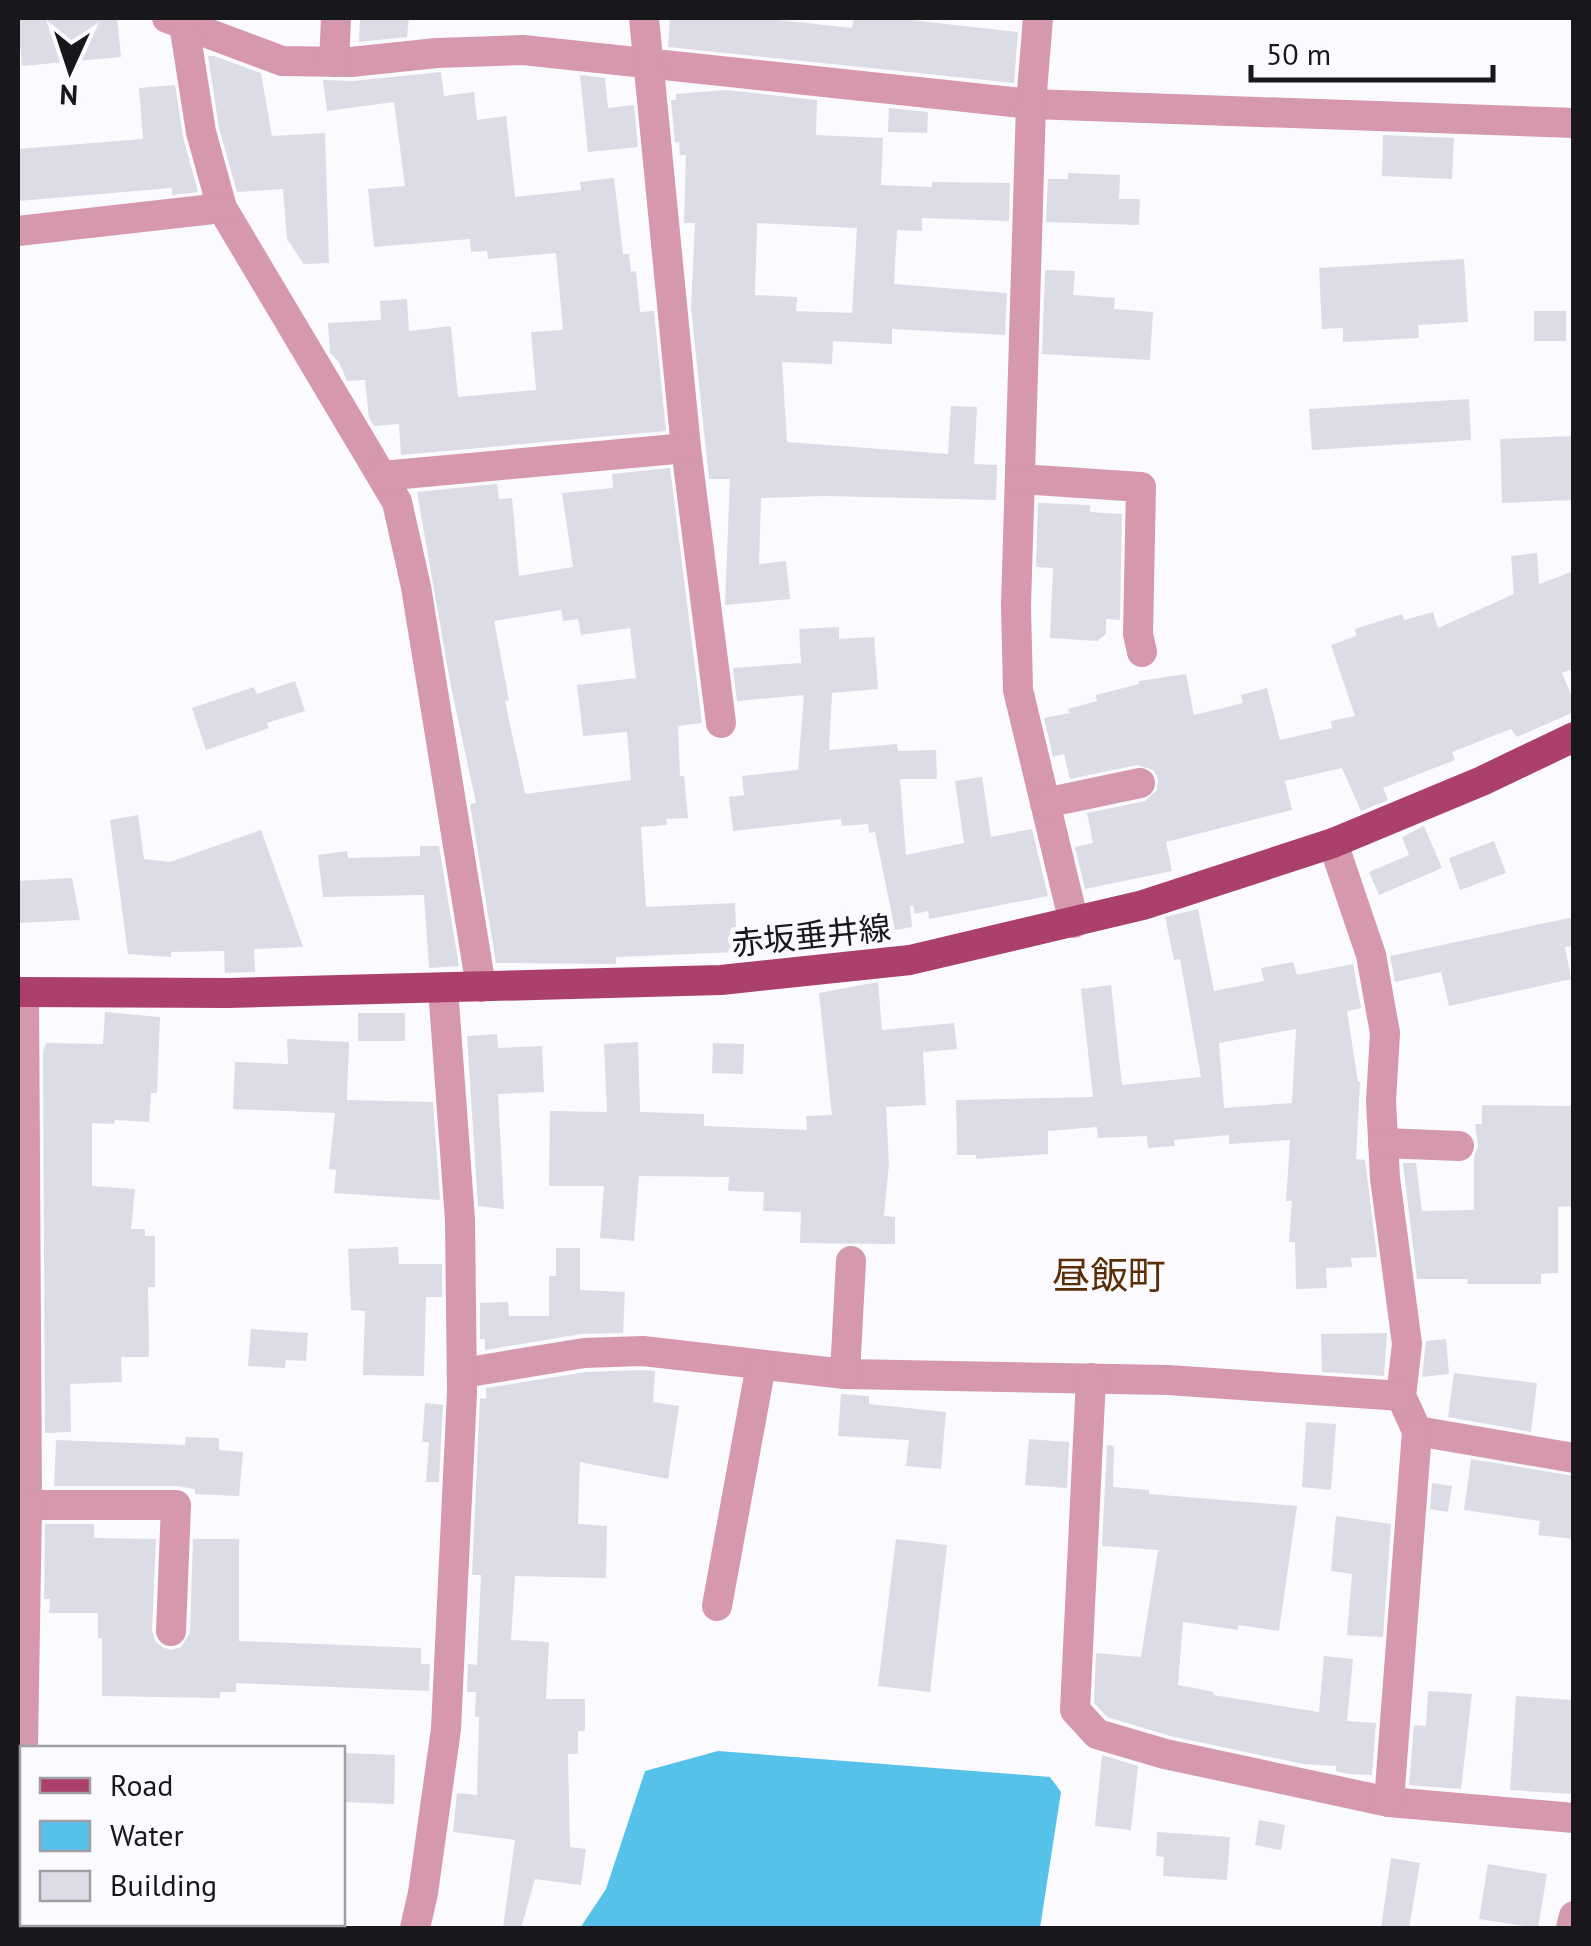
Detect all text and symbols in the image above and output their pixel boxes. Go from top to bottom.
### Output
north arrow [20,20,120,120]
scale bar [1251,20,1494,82]
text: 50 m [1266,34,1331,73]
text: N [59,77,79,114]
street label: 赤坂垂井線 [729,906,893,964]
district label: 昼飯町 [1052,1250,1166,1299]
legend [20,1746,345,1926]
text: Road [110,1765,174,1804]
text: Water [110,1815,184,1854]
text: Building [110,1865,217,1904]

